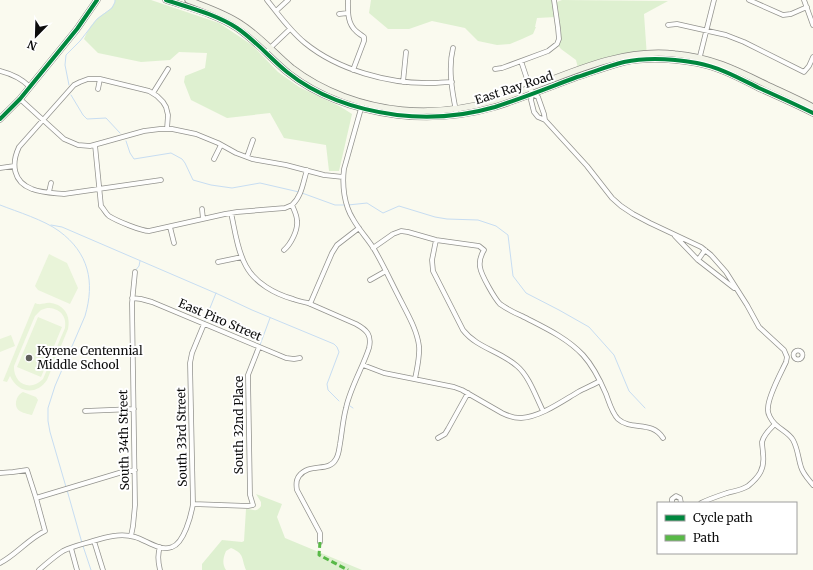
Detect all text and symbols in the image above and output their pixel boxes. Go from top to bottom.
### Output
north arrow [16,16,56,56]
text: N [25,37,39,53]
street label: East Ray Road [473,68,555,107]
street label: East Piro Street [176,295,264,344]
place label: Kyrene Centennial Middle School [37,343,143,372]
marker: Kyrene Centennial Middle School [24,353,34,363]
street label: South 32nd Place [231,376,246,474]
street label: South 33rd Street [173,387,190,487]
street label: South 34th Street [115,389,132,490]
legend [657,502,797,554]
text: Cycle path [693,510,753,525]
text: Path [693,530,719,545]

